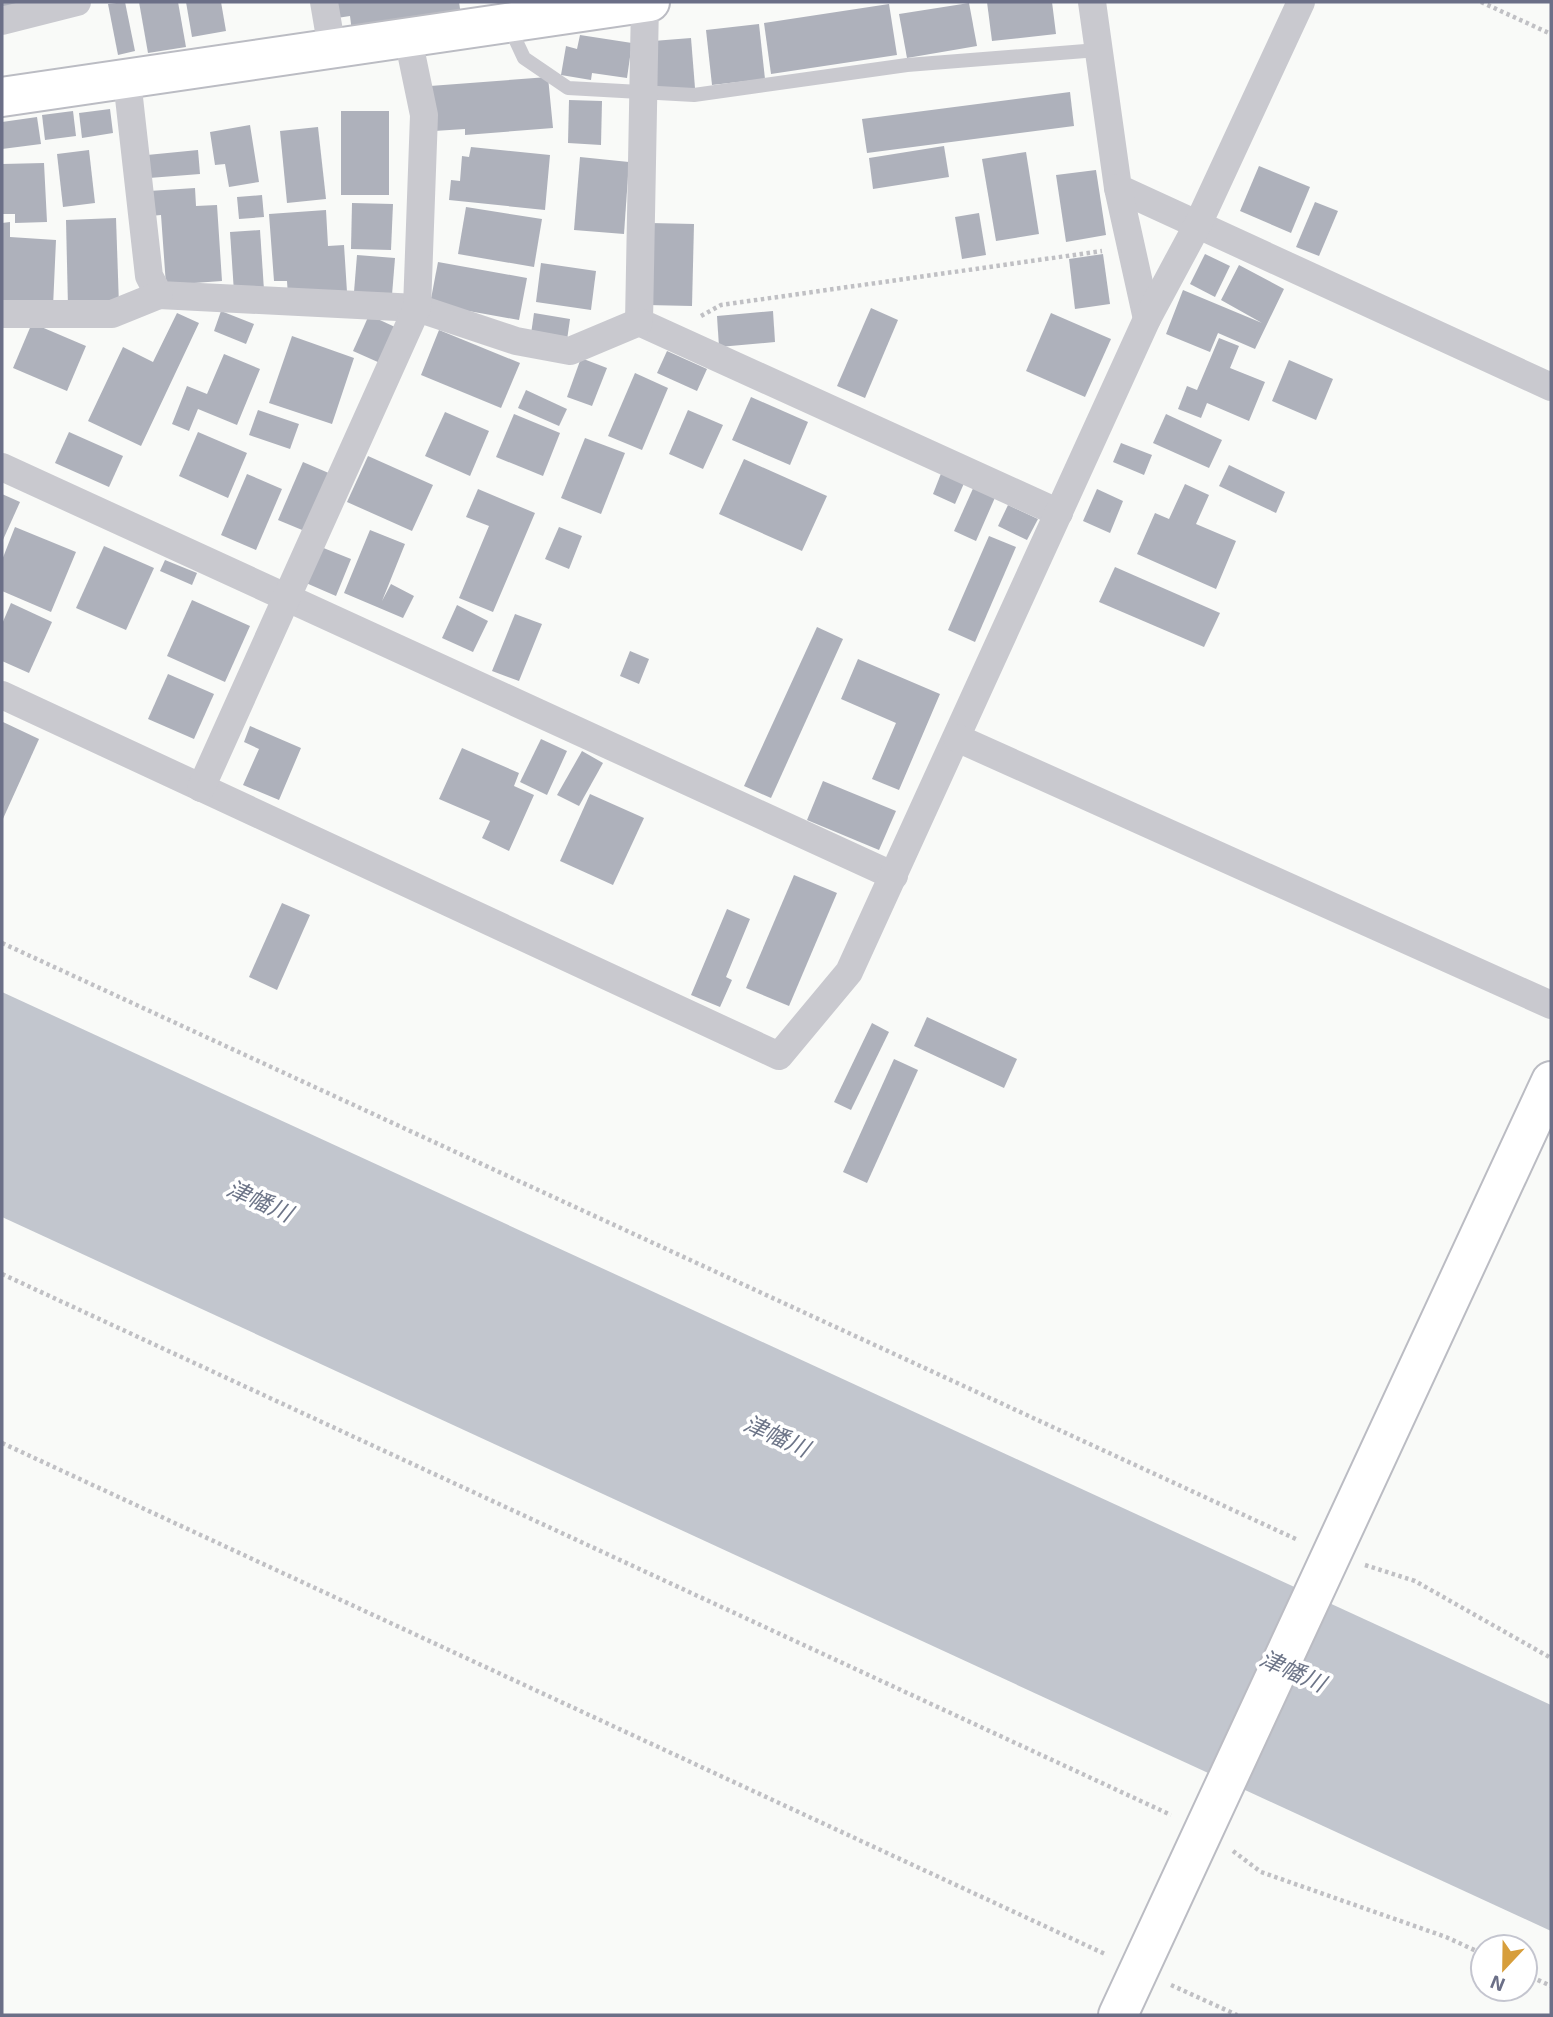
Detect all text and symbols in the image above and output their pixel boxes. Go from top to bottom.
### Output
water label: 津幡川 [223,1173,300,1228]
water label: 津幡川 [740,1408,817,1463]
water label: 津幡川 [1256,1643,1333,1698]
north arrow [1469,1933,1539,2003]
text: N [1487,1971,1508,1997]

